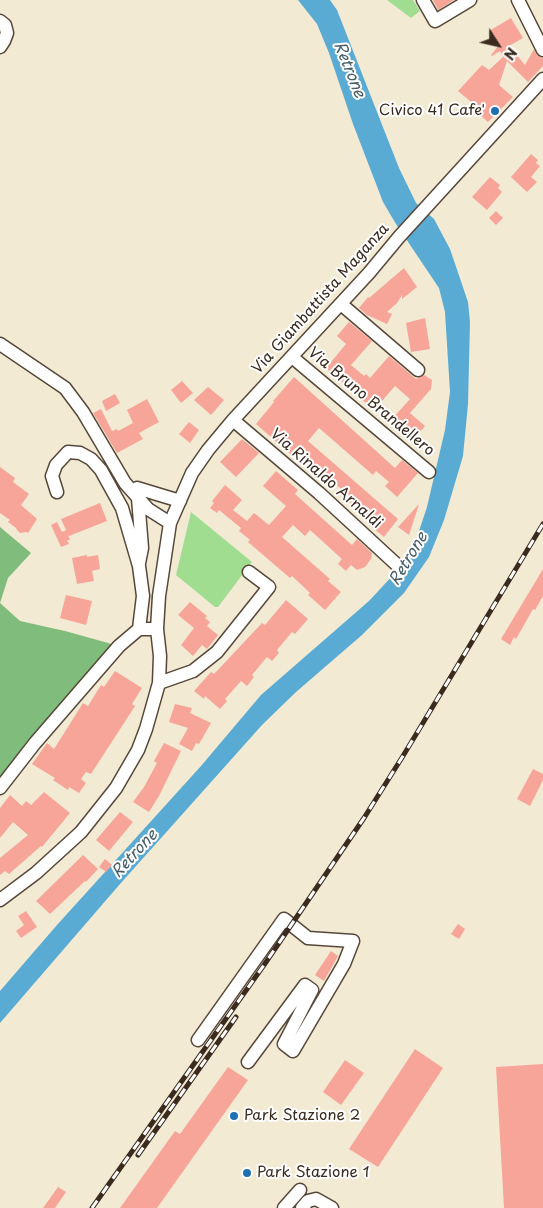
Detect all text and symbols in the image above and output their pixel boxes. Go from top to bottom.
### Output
north arrow [473,20,523,70]
water label: Retrone [329,39,369,101]
text: N [499,43,522,64]
place label: Civico 41 Cafe' [379,102,485,120]
marker: Civico 41 Cafe' [489,105,501,117]
street label: Via Giambattista Maganza [249,220,393,378]
street label: Via Bruno Brandellero [304,344,438,460]
street label: Via Rinaldo Arnaldi [266,425,386,533]
water label: Retrone [386,529,432,589]
water label: Retrone [108,826,162,882]
place label: Park Stazione 2 [244,1107,360,1125]
marker: Park Stazione 2 [228,1110,240,1122]
place label: Park Stazione 1 [257,1164,369,1182]
marker: Park Stazione 1 [241,1167,253,1179]

